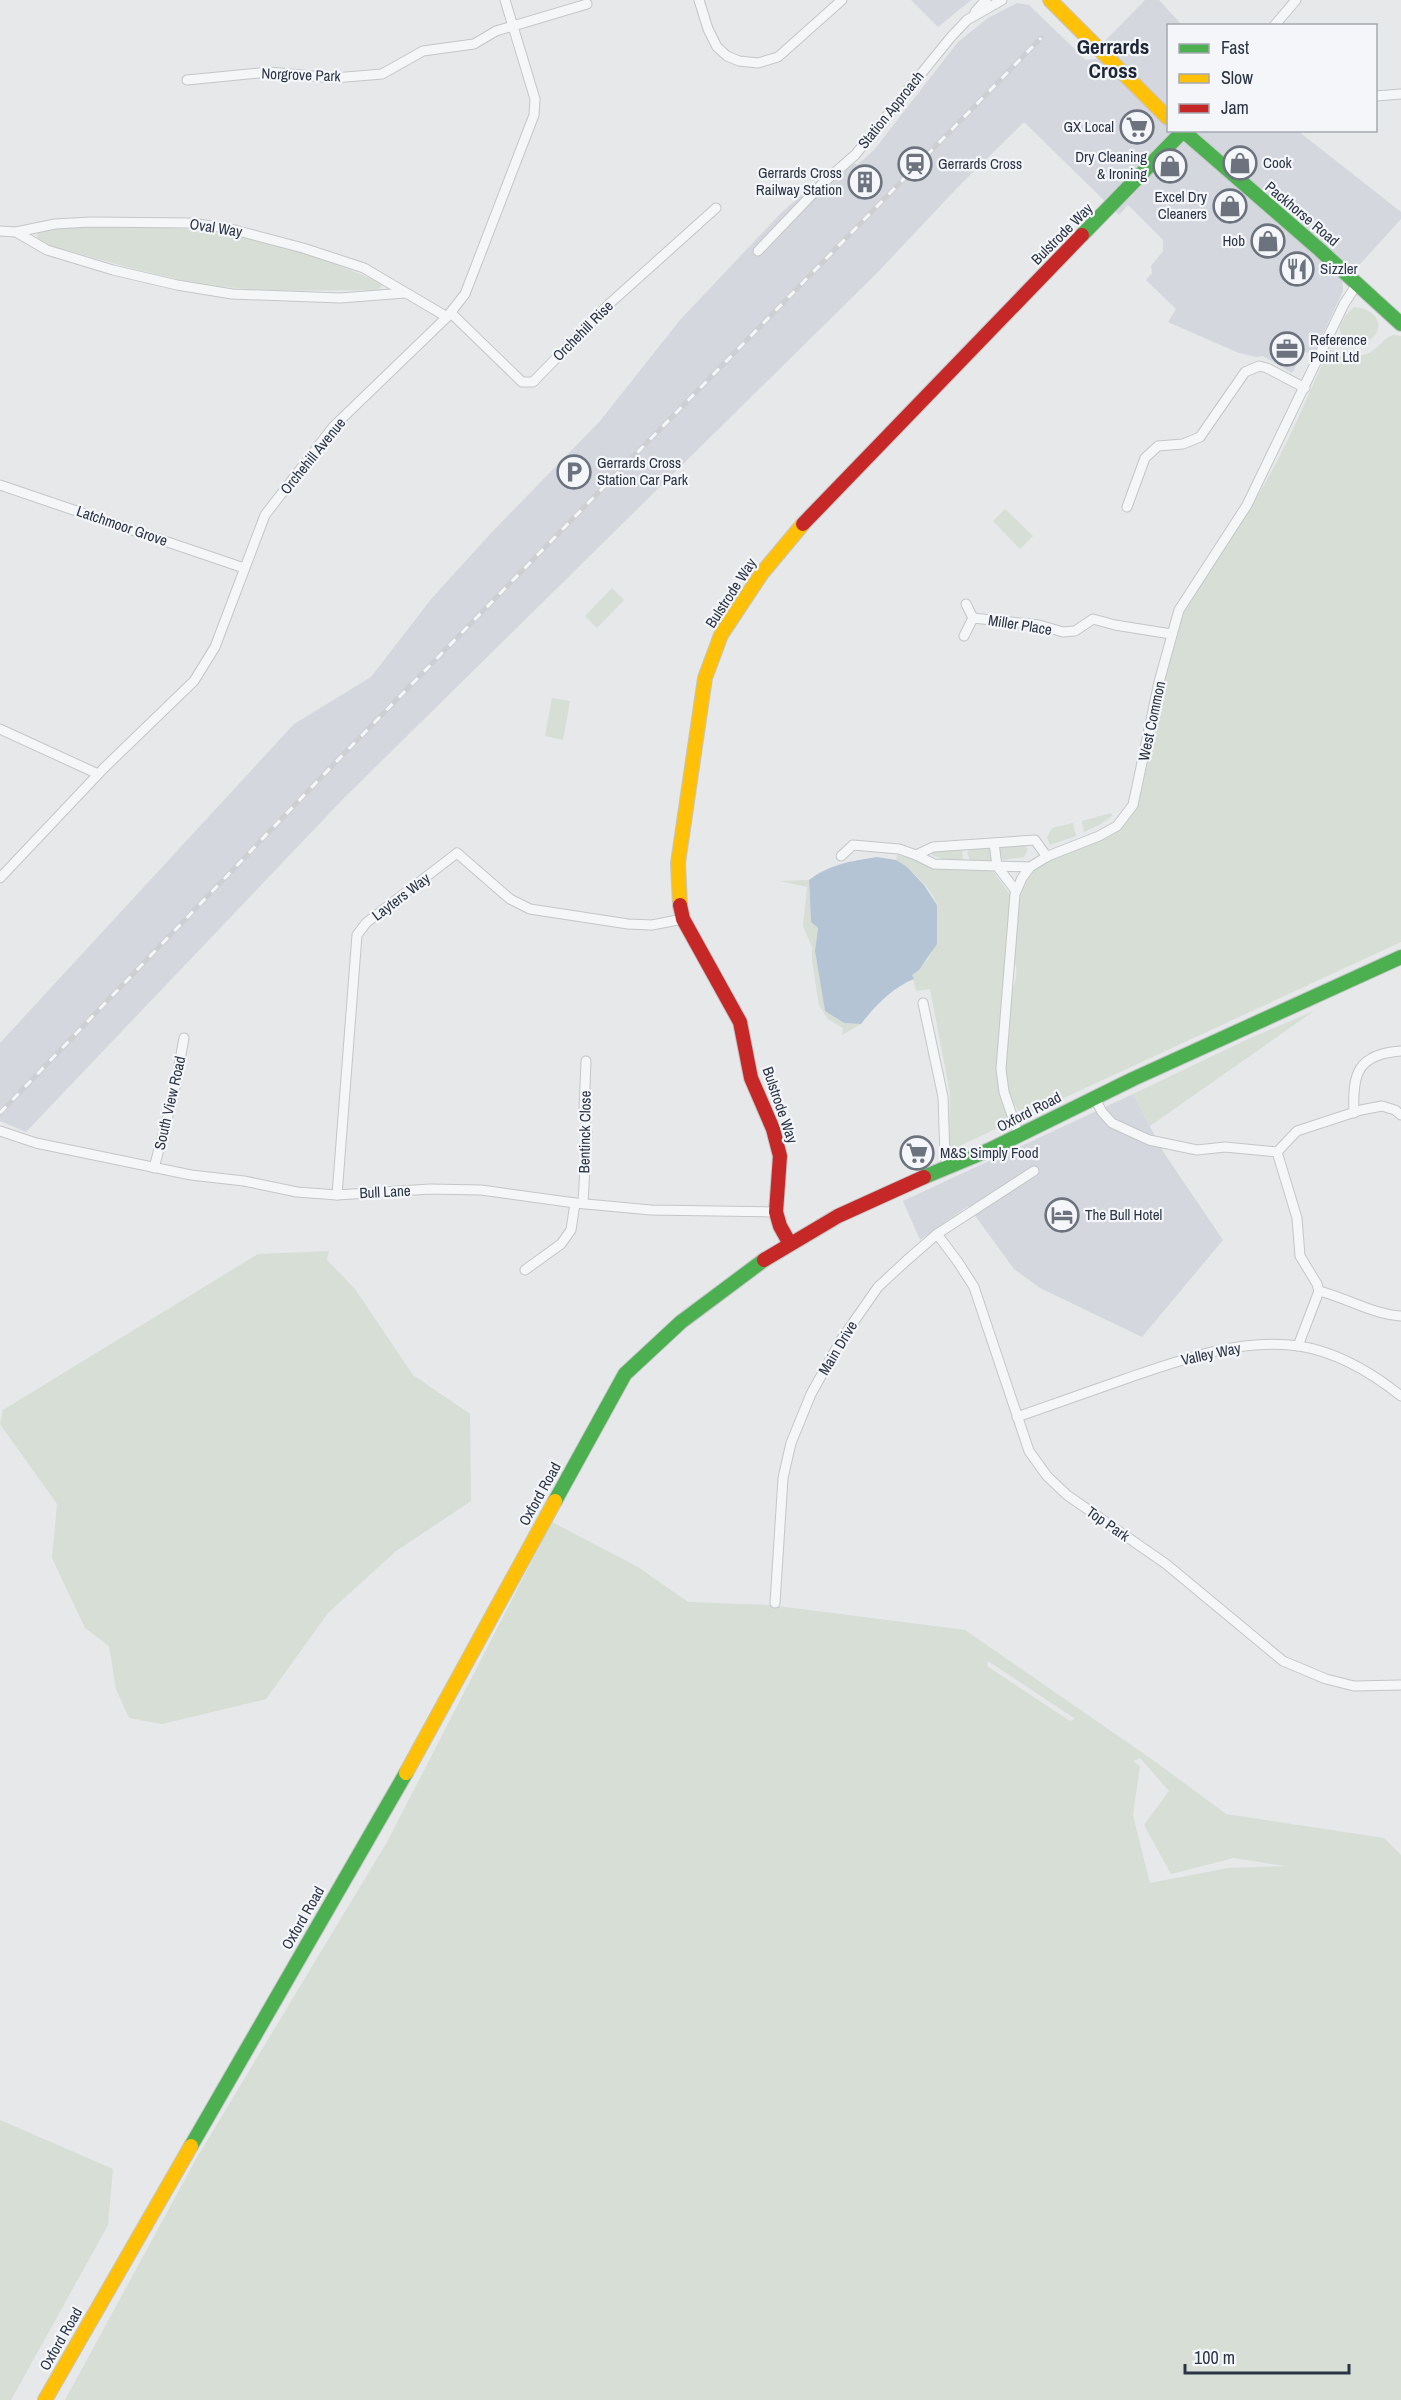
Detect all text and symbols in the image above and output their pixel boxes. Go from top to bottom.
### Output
legend [1167,24,1377,132]
district label: Gerrards Cross [1077,32,1149,85]
text: Fast [1221,35,1249,60]
street label: Norgrove Park [261,63,342,86]
text: Slow [1221,65,1253,90]
street label: Station Approach [853,66,928,153]
text: Jam [1221,95,1249,120]
supermarket icon: GX Local [1119,109,1155,145]
place label: GX Local [1063,116,1114,137]
shop icon: Cook [1222,145,1258,181]
station icon: Gerrards Cross [897,146,933,182]
place label: Dry Cleaning & Ironing [1075,146,1147,184]
shop icon: Dry Cleaning & Ironing [1152,148,1188,184]
place label: Cook [1263,152,1293,173]
place label: Gerrards Cross [938,153,1022,174]
place label: Gerrards Cross Railway Station [756,162,842,200]
building icon: Gerrards Cross Railway Station [847,164,883,200]
street label: Packhorse Road [1261,176,1344,251]
place label: Excel Dry Cleaners [1154,186,1208,224]
shop icon: Excel Dry Cleaners [1212,188,1248,224]
street label: Bulstrode Way [1026,198,1098,269]
street label: Oval Way [188,213,245,242]
shop icon: Hob [1250,223,1286,259]
place label: Hob [1222,230,1245,251]
restaurant icon: Sizzler [1279,251,1315,287]
place label: Sizzler [1320,258,1358,279]
street label: Orchehill Rise [548,296,618,366]
place label: Reference Point Ltd [1310,329,1367,367]
office icon: Reference Point Ltd [1269,331,1305,367]
street label: Orchehill Avenue [275,413,350,499]
place label: Gerrards Cross Station Car Park [597,452,689,490]
parking icon: Gerrards Cross Station Car Park [556,454,592,490]
street label: Latchmoor Grove [74,500,171,551]
street label: Bulstrode Way [700,553,762,632]
street label: Miller Place [987,609,1054,640]
street label: West Common [1133,679,1170,763]
street label: Layters Way [367,867,435,925]
street label: South View Road [149,1054,190,1152]
street label: Bulstrode Way [758,1064,804,1147]
street label: Oxford Road [993,1086,1065,1137]
street label: Bentinck Close [573,1090,596,1174]
supermarket icon: M&S Simply Food [899,1135,935,1171]
place label: M&S Simply Food [940,1142,1039,1163]
street label: Bull Lane [359,1180,411,1203]
hotel icon: The Bull Hotel [1044,1197,1080,1233]
place label: The Bull Hotel [1085,1204,1162,1225]
street label: Main Drive [813,1316,862,1379]
street label: Valley Way [1179,1337,1243,1370]
street label: Oxford Road [513,1458,566,1529]
street label: Top Park [1082,1501,1135,1547]
street label: Oxford Road [276,1882,329,1953]
street label: Oxford Road [34,2303,87,2374]
scale bar [1185,2337,1348,2375]
text: 100 m [1194,2345,1235,2370]

